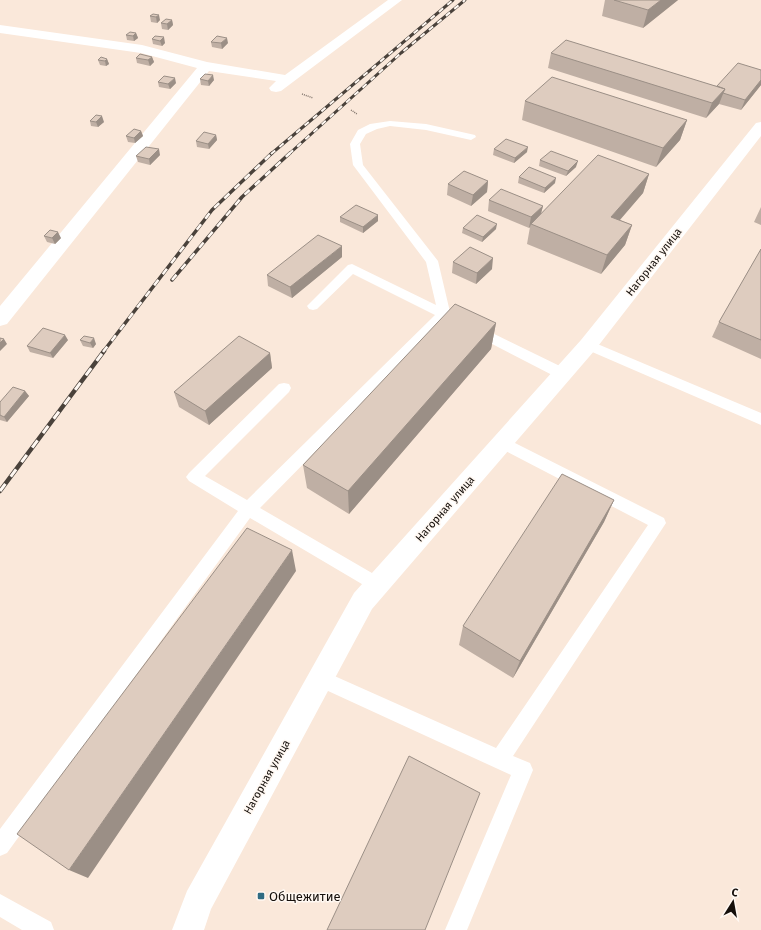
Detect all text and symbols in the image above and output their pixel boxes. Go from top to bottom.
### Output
street label: Нагорная улица [623,225,685,299]
street label: Нагорная улица [413,473,477,545]
street label: Нагорная улица [241,738,293,816]
north arrow [713,882,753,922]
text: С [730,886,740,900]
place label: Общежитие [269,889,341,904]
marker: Общежитие [256,891,266,901]

